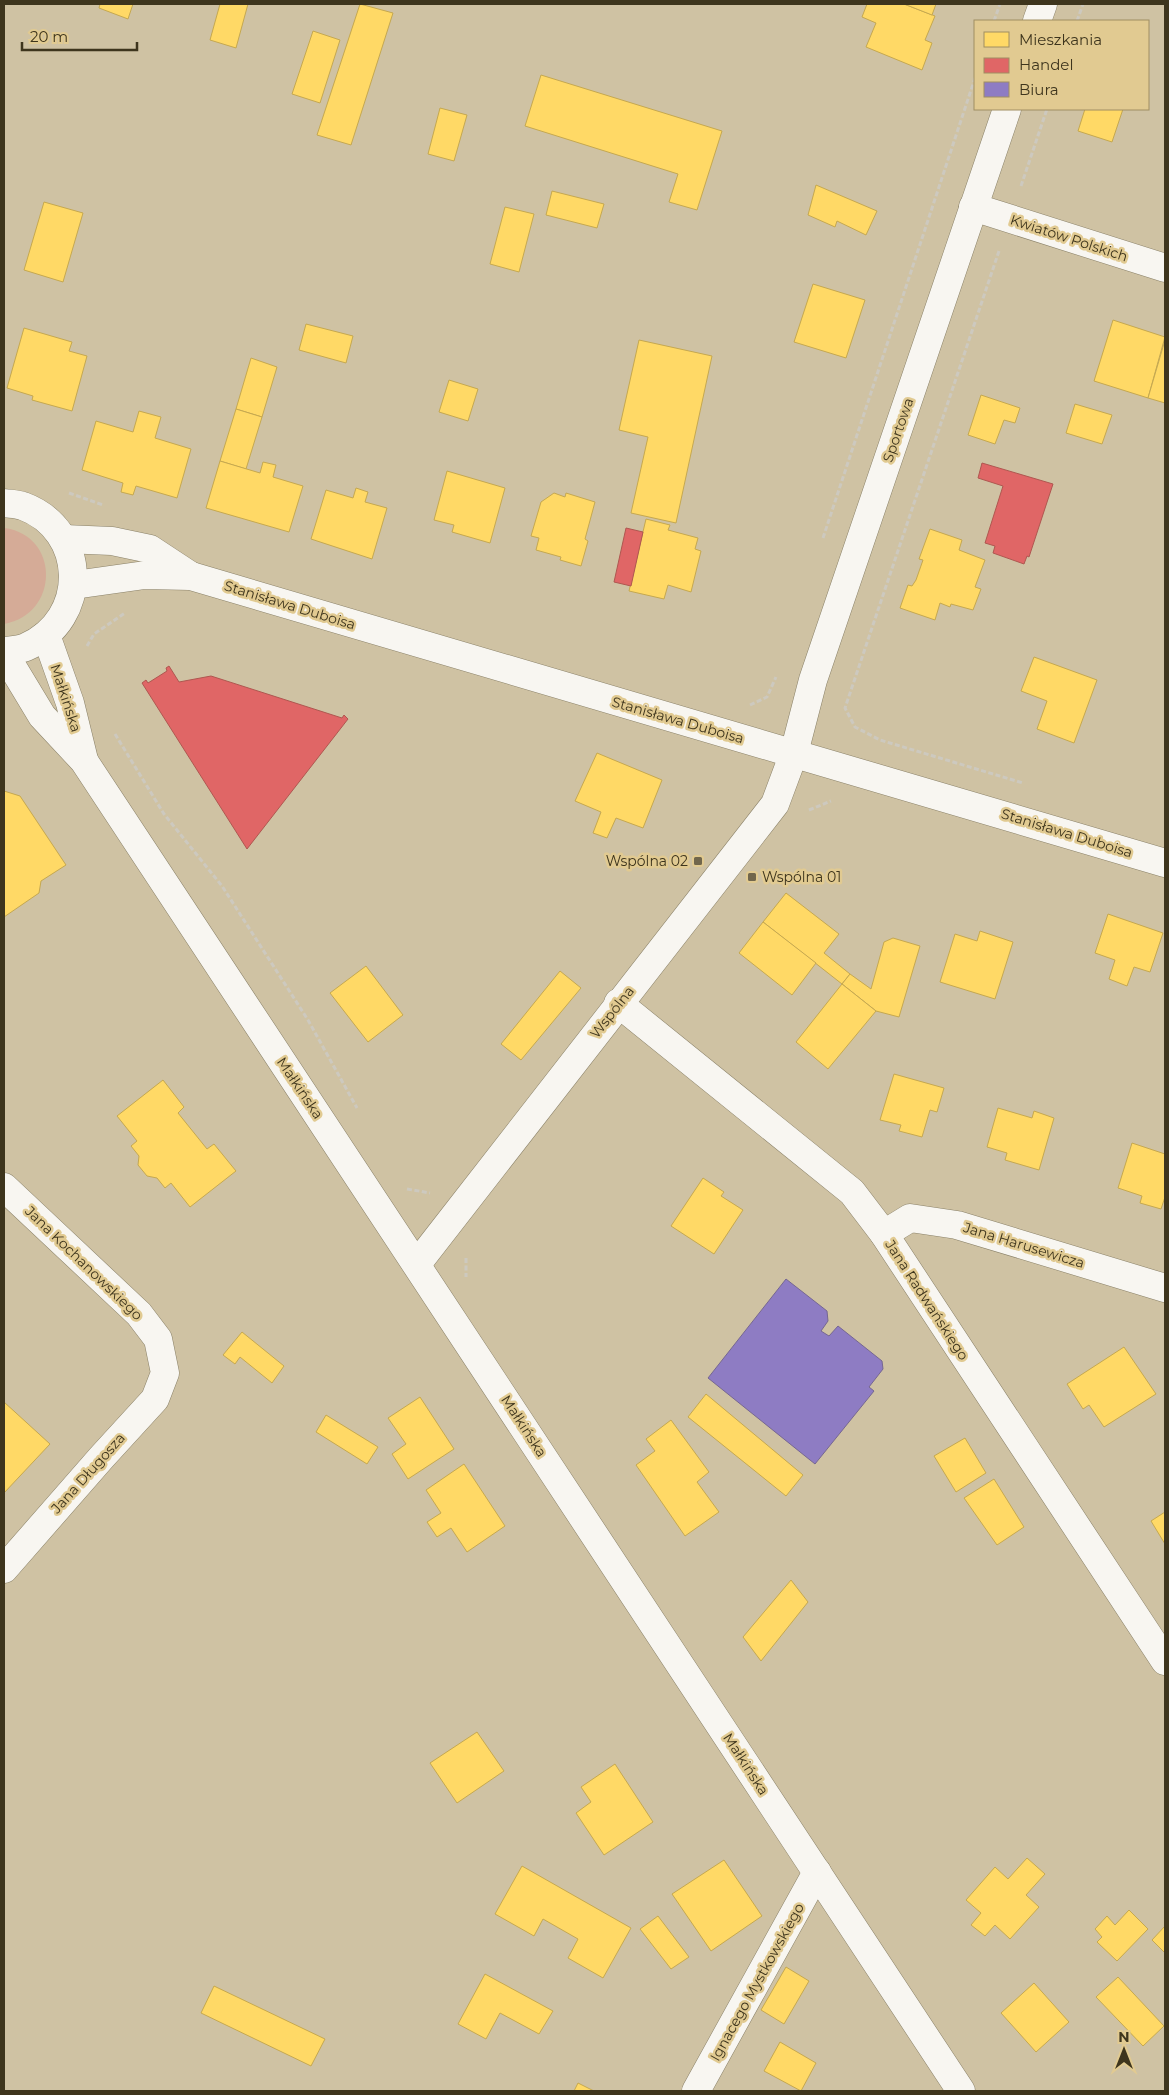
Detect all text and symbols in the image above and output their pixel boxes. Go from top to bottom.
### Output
scale bar [22,20,138,52]
legend [974,20,1149,110]
text: 20 m [30,27,68,46]
text: Mieszkania [1019,30,1102,49]
text: Handel [1019,55,1073,74]
text: Biura [1019,80,1059,99]
street label: Kwiatów Polskich [1008,211,1130,265]
street label: Sportowa [879,395,917,465]
street label: Stanisława Duboisa [222,576,358,634]
street label: Małkińska [47,662,85,734]
street label: Stanisława Duboisa [610,693,746,747]
street label: Stanisława Duboisa [999,804,1135,862]
place label: Wspólna 02 [606,852,688,870]
marker: Wspólna 02 [692,855,704,867]
place label: Wspólna 01 [762,868,841,886]
marker: Wspólna 01 [746,871,758,883]
street label: Wspólna [586,982,638,1042]
street label: Małkińska [273,1054,327,1122]
street label: Jana Kochanowskiego [21,1201,147,1324]
street label: Jana Harusewicza [960,1218,1087,1272]
street label: Jana Radwańskiego [881,1236,973,1364]
street label: Małkińska [497,1392,551,1460]
street label: Jana Długosza [46,1429,129,1518]
street label: Małkińska [719,1730,773,1798]
street label: Ignacego Mystkowskiego [706,1900,808,2064]
north arrow [1099,2025,1149,2075]
text: N [1118,2028,1130,2046]

